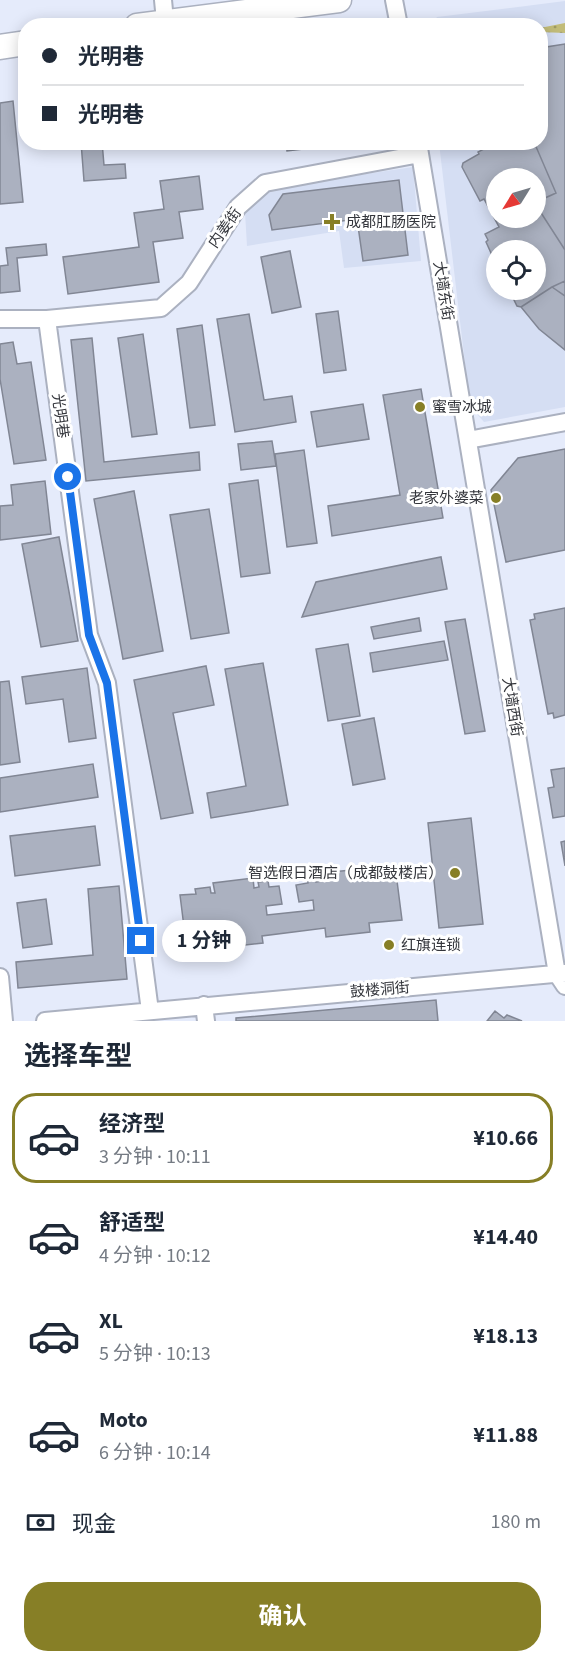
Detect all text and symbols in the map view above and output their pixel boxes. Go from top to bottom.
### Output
text: 光明巷 [78,41,144,73]
text: 光明巷 [78,99,144,131]
north arrow [486,168,546,228]
map controls [486,168,546,300]
street label: 内姜街 [203,204,247,252]
place label: 成都肛肠医院 [346,212,436,233]
marker: 成都肛肠医院 [323,213,341,231]
button: locate [486,240,546,300]
street label: 大墙东街 [428,260,458,322]
street label: 光明巷 [46,392,74,440]
place label: 蜜雪冰城 [432,397,492,418]
marker: 蜜雪冰城 [413,400,427,414]
route start [54,463,81,490]
place label: 老家外婆菜 [409,488,484,509]
marker: 老家外婆菜 [489,491,503,505]
street label: 大墙西街 [497,676,527,738]
place label: 智选假日酒店（成都鼓楼店） [248,863,443,884]
marker: 智选假日酒店（成都鼓楼店） [448,866,462,880]
callout: 1 分钟 [162,920,246,962]
route end [127,927,154,954]
text: 1 分钟 [177,927,231,955]
place label: 红旗连锁 [401,935,461,956]
marker: 红旗连锁 [382,938,396,952]
street label: 鼓楼洞街 [349,977,411,1003]
text: 选择车型 [24,1037,132,1076]
text: 经济型 [99,1108,165,1140]
icon: car [27,1111,81,1165]
text: ¥10.66 [473,1122,538,1154]
text: 3 分钟 · 10:11 [99,1143,211,1171]
text: 舒适型 [99,1207,165,1239]
icon: car [27,1210,81,1264]
text: ¥14.40 [473,1221,538,1253]
text: 4 分钟 · 10:12 [99,1242,211,1270]
text: XL [99,1305,123,1337]
icon: car [27,1309,81,1363]
text: ¥18.13 [473,1320,538,1352]
text: 5 分钟 · 10:13 [99,1340,211,1368]
text: Moto [99,1404,148,1436]
icon: car [27,1408,81,1462]
text: ¥11.88 [473,1419,538,1451]
text: 6 分钟 · 10:14 [99,1439,211,1467]
icon: cash [24,1506,57,1539]
text: 现金 [72,1508,116,1540]
text: 180 m [491,1508,541,1536]
button: 确认 [24,1582,541,1651]

